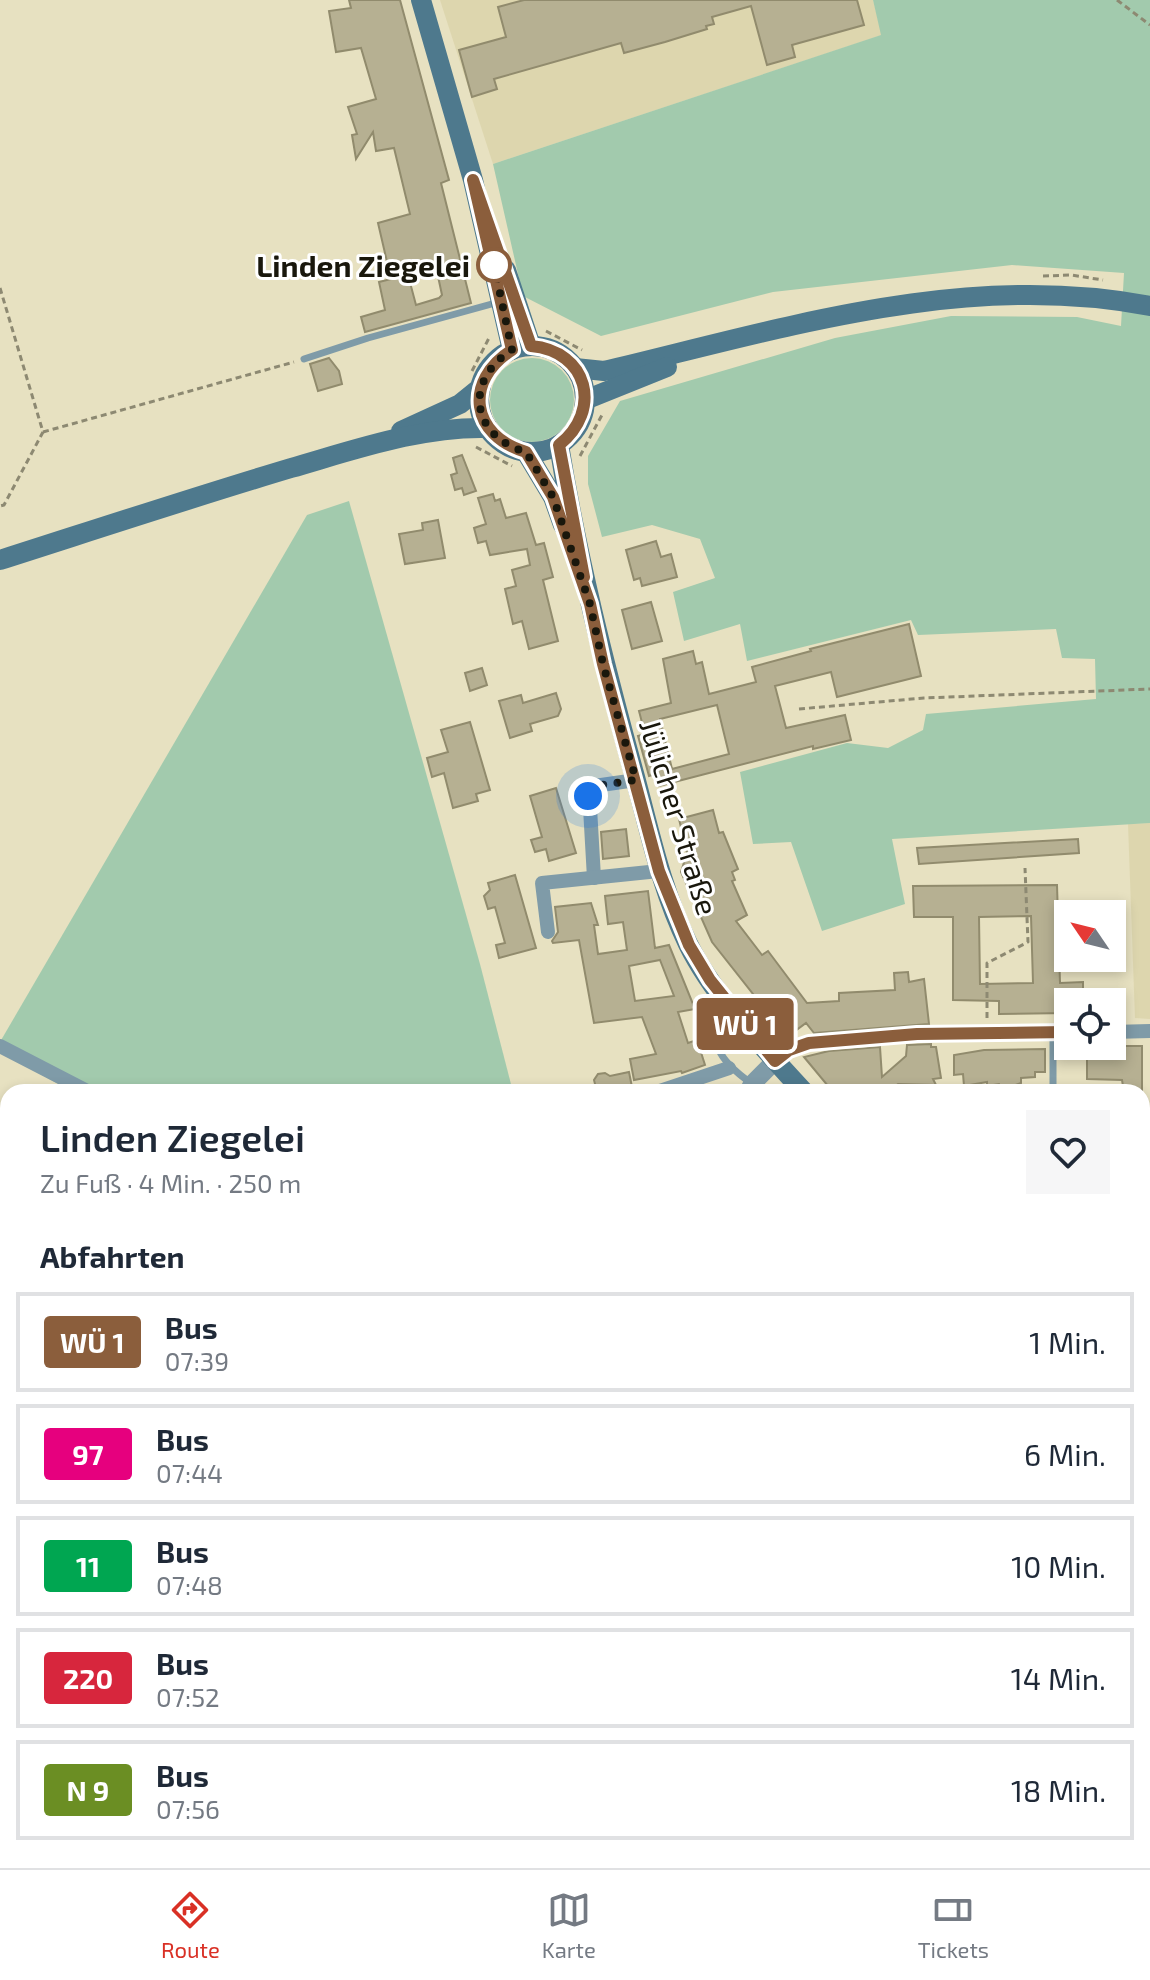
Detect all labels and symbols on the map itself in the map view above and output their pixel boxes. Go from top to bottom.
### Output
place label: Linden Ziegelei [256,247,470,283]
marker: Linden Ziegelei [477,248,511,282]
street label: Jülicher Straße [633,715,727,919]
your location [568,776,608,816]
north arrow [1054,900,1126,972]
line badge: WÜ 1 [689,998,801,1050]

